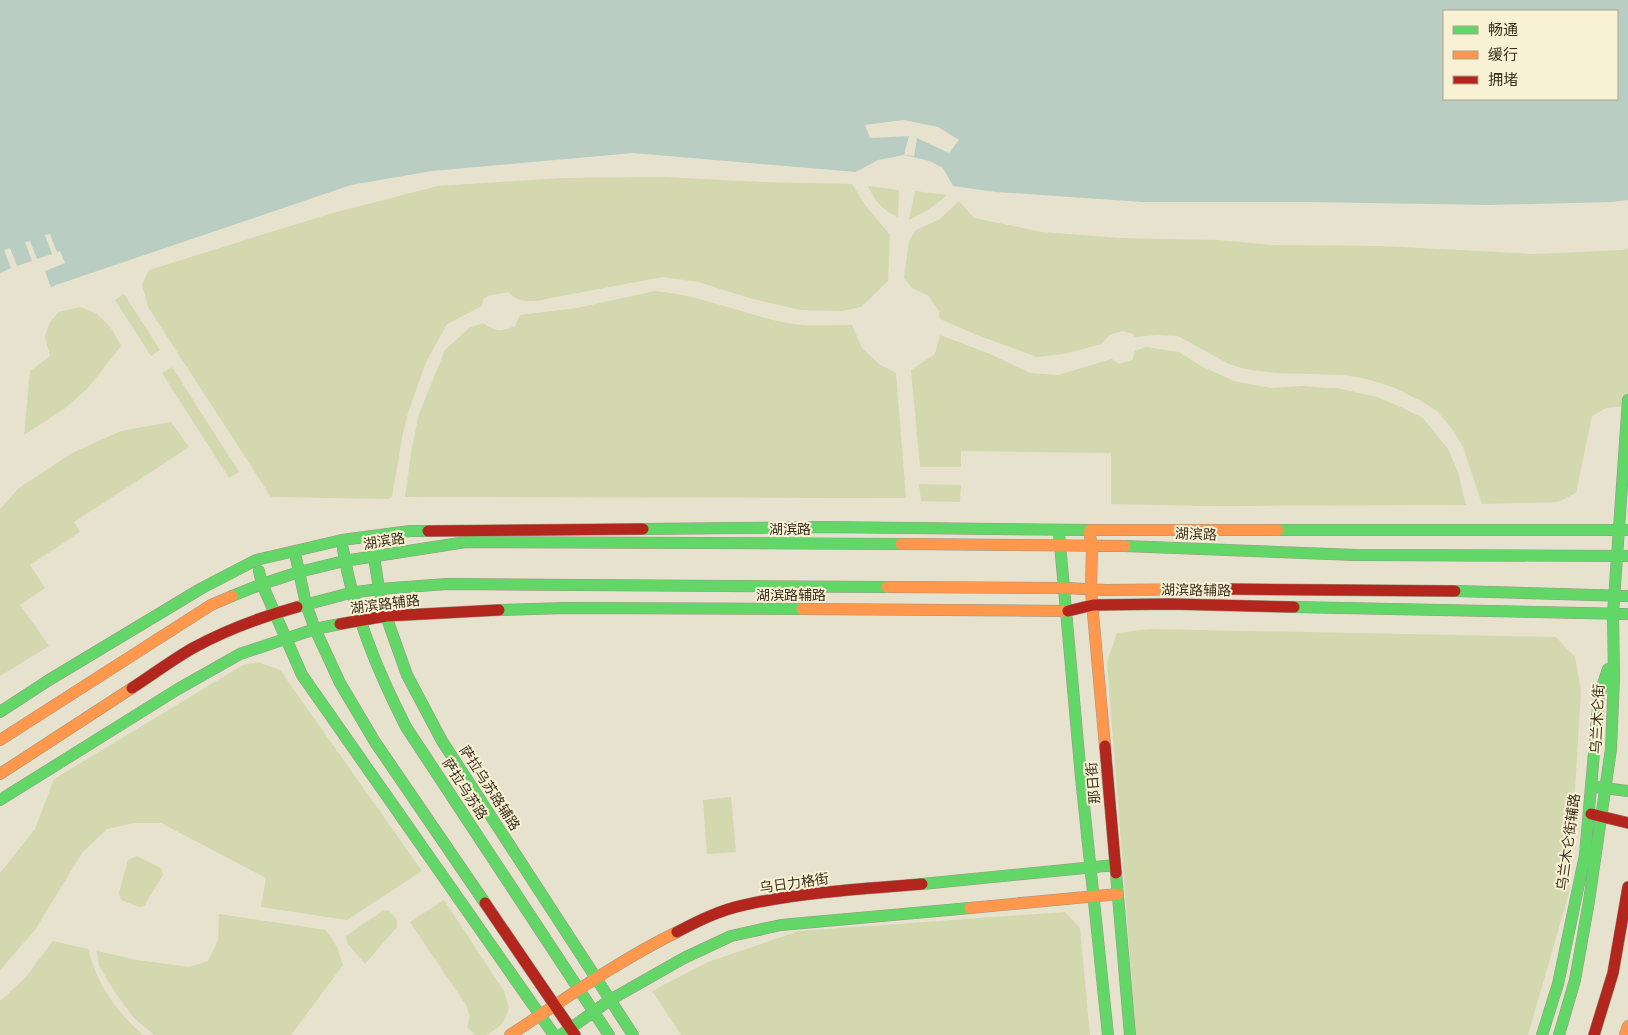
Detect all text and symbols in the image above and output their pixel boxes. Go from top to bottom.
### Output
legend [1443,10,1618,100]
text: 畅通 [1488,21,1518,39]
text: 缓行 [1488,46,1518,64]
text: 拥堵 [1488,71,1518,89]
street label: 湖滨路 [769,521,811,538]
street label: 湖滨路 [1175,525,1217,544]
street label: 湖滨路 [362,530,406,553]
street label: 湖滨路辅路 [1161,581,1231,600]
street label: 湖滨路辅路 [756,587,826,604]
street label: 湖滨路辅路 [349,592,421,617]
street label: 乌兰木仑街 [1587,684,1608,754]
street label: 萨拉乌苏路辅路 [456,742,524,834]
street label: 萨拉乌苏路 [439,755,491,823]
street label: 那日街 [1083,761,1104,805]
street label: 乌兰木仑街辅路 [1553,792,1584,892]
street label: 乌日力格街 [758,870,830,897]

